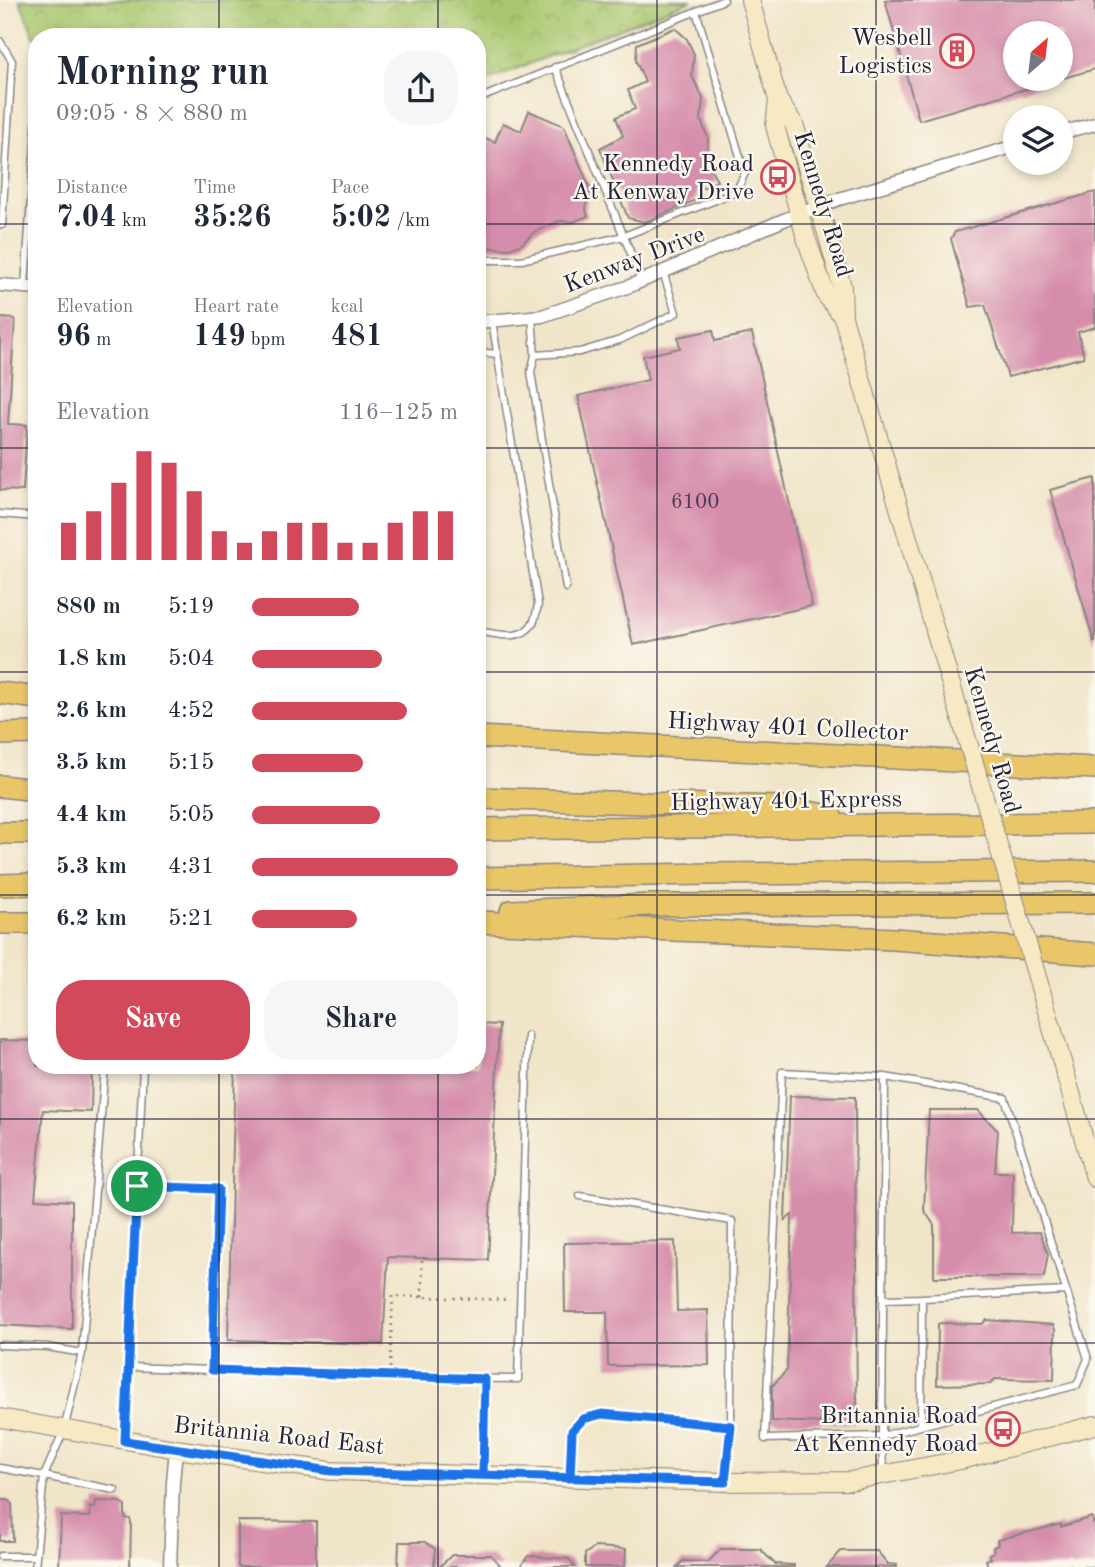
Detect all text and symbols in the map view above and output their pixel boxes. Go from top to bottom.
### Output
north arrow [1003,21,1073,91]
map controls [1003,21,1073,175]
place label: Wesbell Logistics [838,27,932,79]
building icon: Wesbell Logistics [938,32,976,70]
button: share [384,51,458,125]
text: Morning run [56,55,269,93]
text: 09:05 · 8 × 880 m [56,102,248,125]
button: layers [1003,105,1073,175]
street label: Kennedy Road [788,129,856,281]
place label: Kennedy Road At Kenway Drive [572,153,754,205]
bus stop icon: Kennedy Road At Kenway Drive [759,158,797,196]
text: Distance [56,179,128,198]
text: Time [193,179,236,198]
text: Pace [331,179,369,198]
text: 7.04 [56,203,117,233]
text: 35:26 [193,203,271,233]
text: 5:02 [331,203,391,233]
text: km [117,212,147,231]
text: /km [391,212,430,231]
street label: Kenway Drive [561,223,708,299]
text: Elevation [56,298,133,317]
text: Heart rate [193,298,279,317]
text: kcal [331,298,363,317]
text: 96 [56,322,91,352]
text: 149 [193,322,246,352]
text: 481 [331,322,383,352]
text: m [91,331,111,350]
text: bpm [246,331,286,350]
text: Elevation [56,401,150,424]
text: 116–125 m [339,401,458,424]
house number: 6100 [671,492,719,513]
text: 880 m [56,595,121,618]
text: 5:19 [168,595,214,618]
text: 1.8 km [56,647,127,670]
text: 5:04 [168,647,214,670]
street label: Kennedy Road [959,664,1024,817]
text: 2.6 km [56,699,127,722]
text: 4:52 [168,699,214,722]
street label: Highway 401 Collector [667,710,909,746]
text: 3.5 km [56,751,127,774]
text: 5:15 [168,751,214,774]
street label: Highway 401 Express [670,788,902,816]
text: 4.4 km [56,803,127,826]
text: 5:05 [168,803,214,826]
text: 5.3 km [56,855,127,878]
text: 4:31 [168,855,214,878]
text: 6.2 km [56,907,127,930]
text: 5:21 [168,907,214,930]
button: Save [56,980,250,1060]
button: Share [264,980,458,1060]
pin [107,1156,167,1216]
icon: arrive [118,1167,156,1205]
place label: Britannia Road At Kennedy Road [793,1405,978,1457]
bus stop icon: Britannia Road At Kennedy Road [984,1410,1022,1448]
street label: Britannia Road East [172,1414,385,1460]

